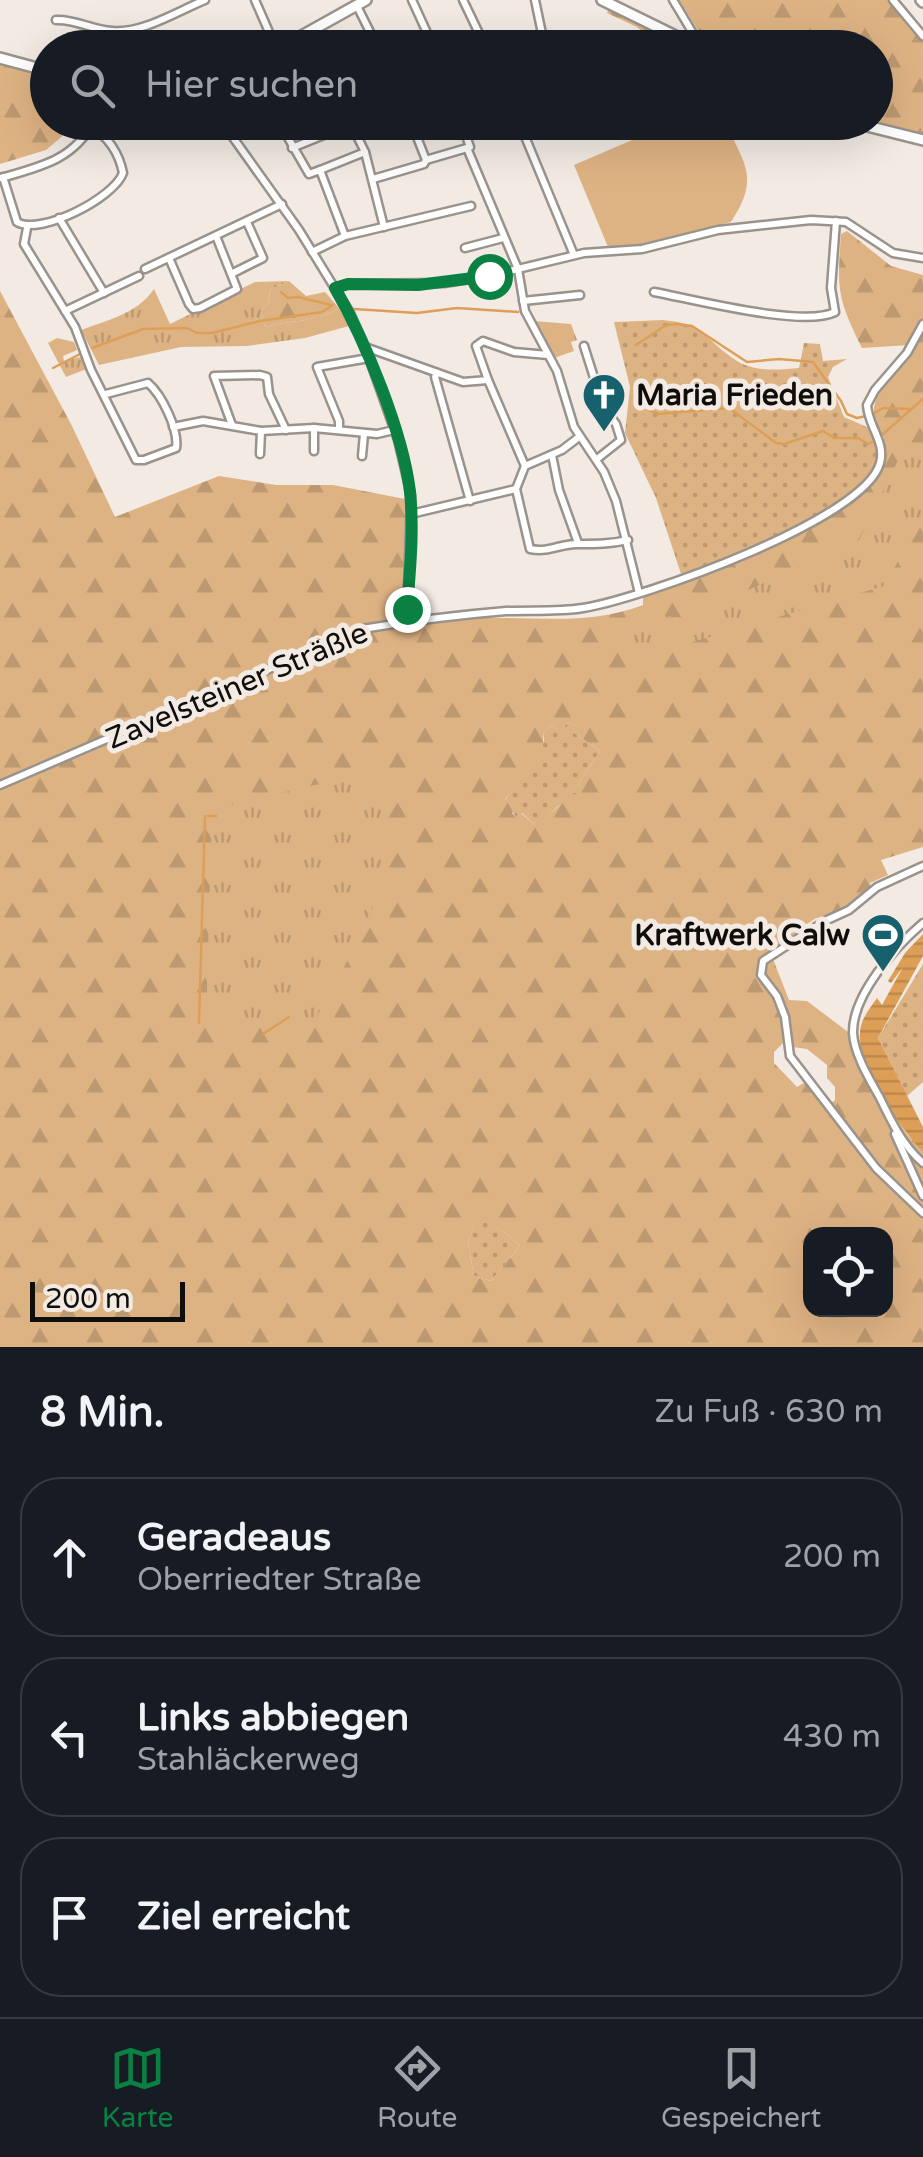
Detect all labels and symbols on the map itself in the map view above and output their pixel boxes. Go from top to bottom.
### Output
route start [467,254,513,300]
church icon: Maria Frieden [581,372,627,433]
place label: Maria Frieden [636,377,833,414]
route end [385,587,431,633]
street label: Zavelsteiner Sträßle [101,614,373,758]
sports icon: Kraftwerk Calw [860,912,906,973]
place label: Kraftwerk Calw [634,917,850,954]
scale bar [30,1277,185,1322]

